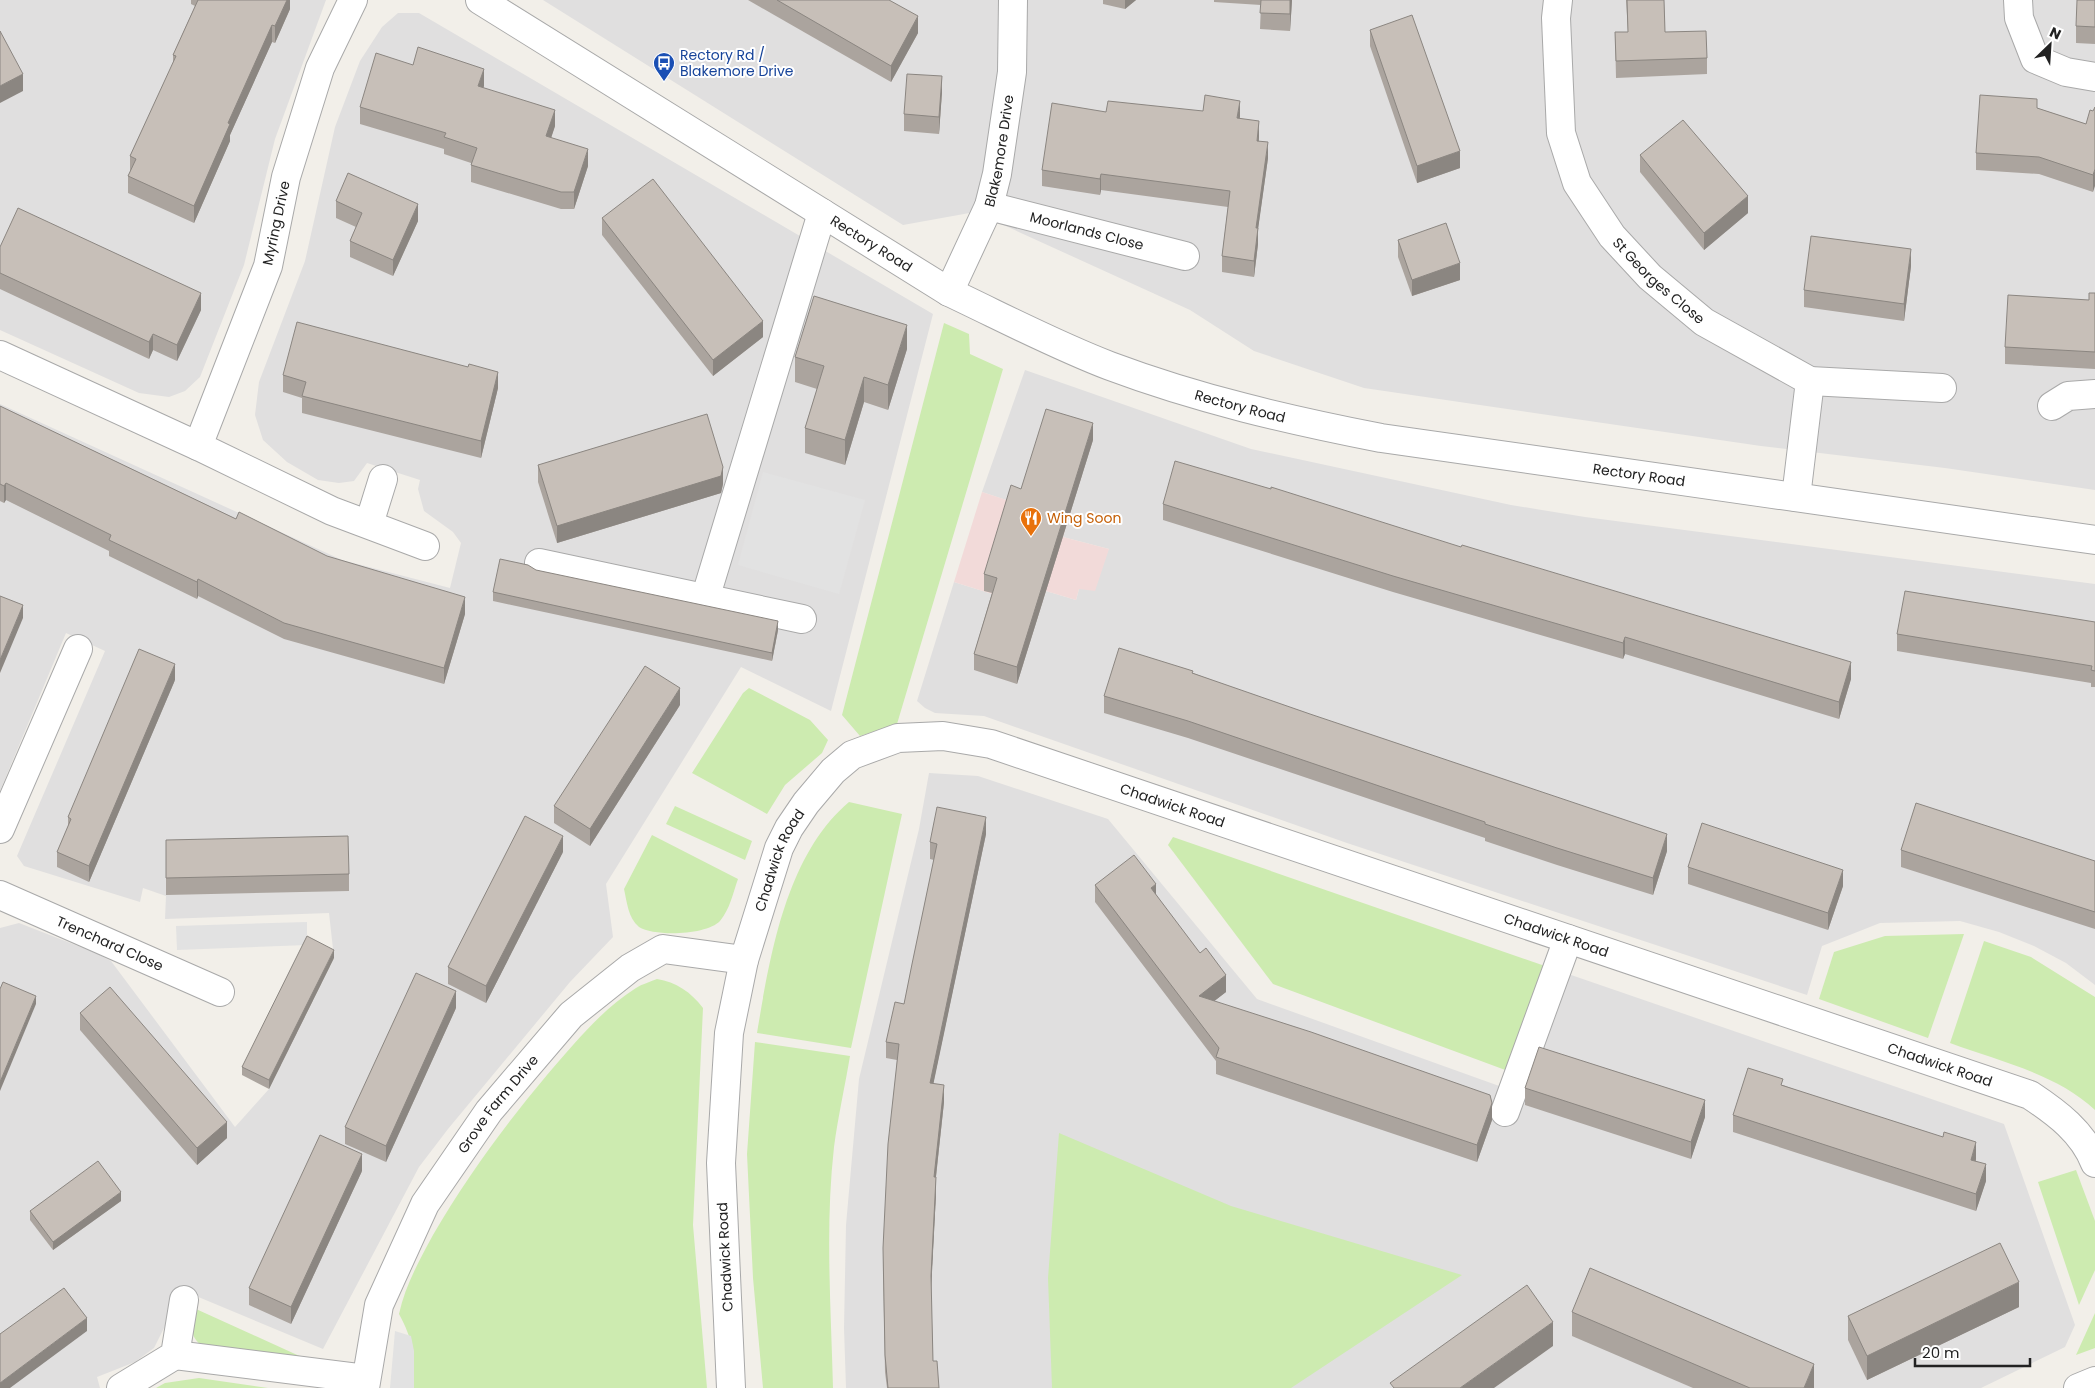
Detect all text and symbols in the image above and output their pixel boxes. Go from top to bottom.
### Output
north arrow [2025,20,2075,70]
text: N [2046,22,2064,45]
place label: Rectory Rd / Blakemore Drive [680,45,794,81]
bus stop icon: Rectory Rd / Blakemore Drive [652,51,676,82]
street label: Blakemore Drive [979,93,1019,209]
street label: Myring Drive [257,179,295,267]
street label: Moorlands Close [1028,207,1146,255]
street label: Rectory Road [827,211,916,277]
street label: St Georges Close [1608,233,1709,329]
street label: Rectory Road [1192,385,1288,427]
street label: Rectory Road [1591,458,1686,491]
restaurant icon: Wing Soon [1019,506,1043,537]
place label: Wing Soon [1047,508,1121,528]
street label: Chadwick Road [1117,778,1228,832]
street label: Chadwick Road [750,805,809,914]
street label: Chadwick Road [1501,908,1611,962]
street label: Trenchard Close [53,911,167,976]
street label: Chadwick Road [1885,1038,1995,1092]
street label: Grove Farm Drive [453,1050,543,1157]
street label: Chadwick Road [712,1202,738,1312]
scale bar [1915,1336,2030,1368]
text: 20 m [1922,1342,1960,1363]

